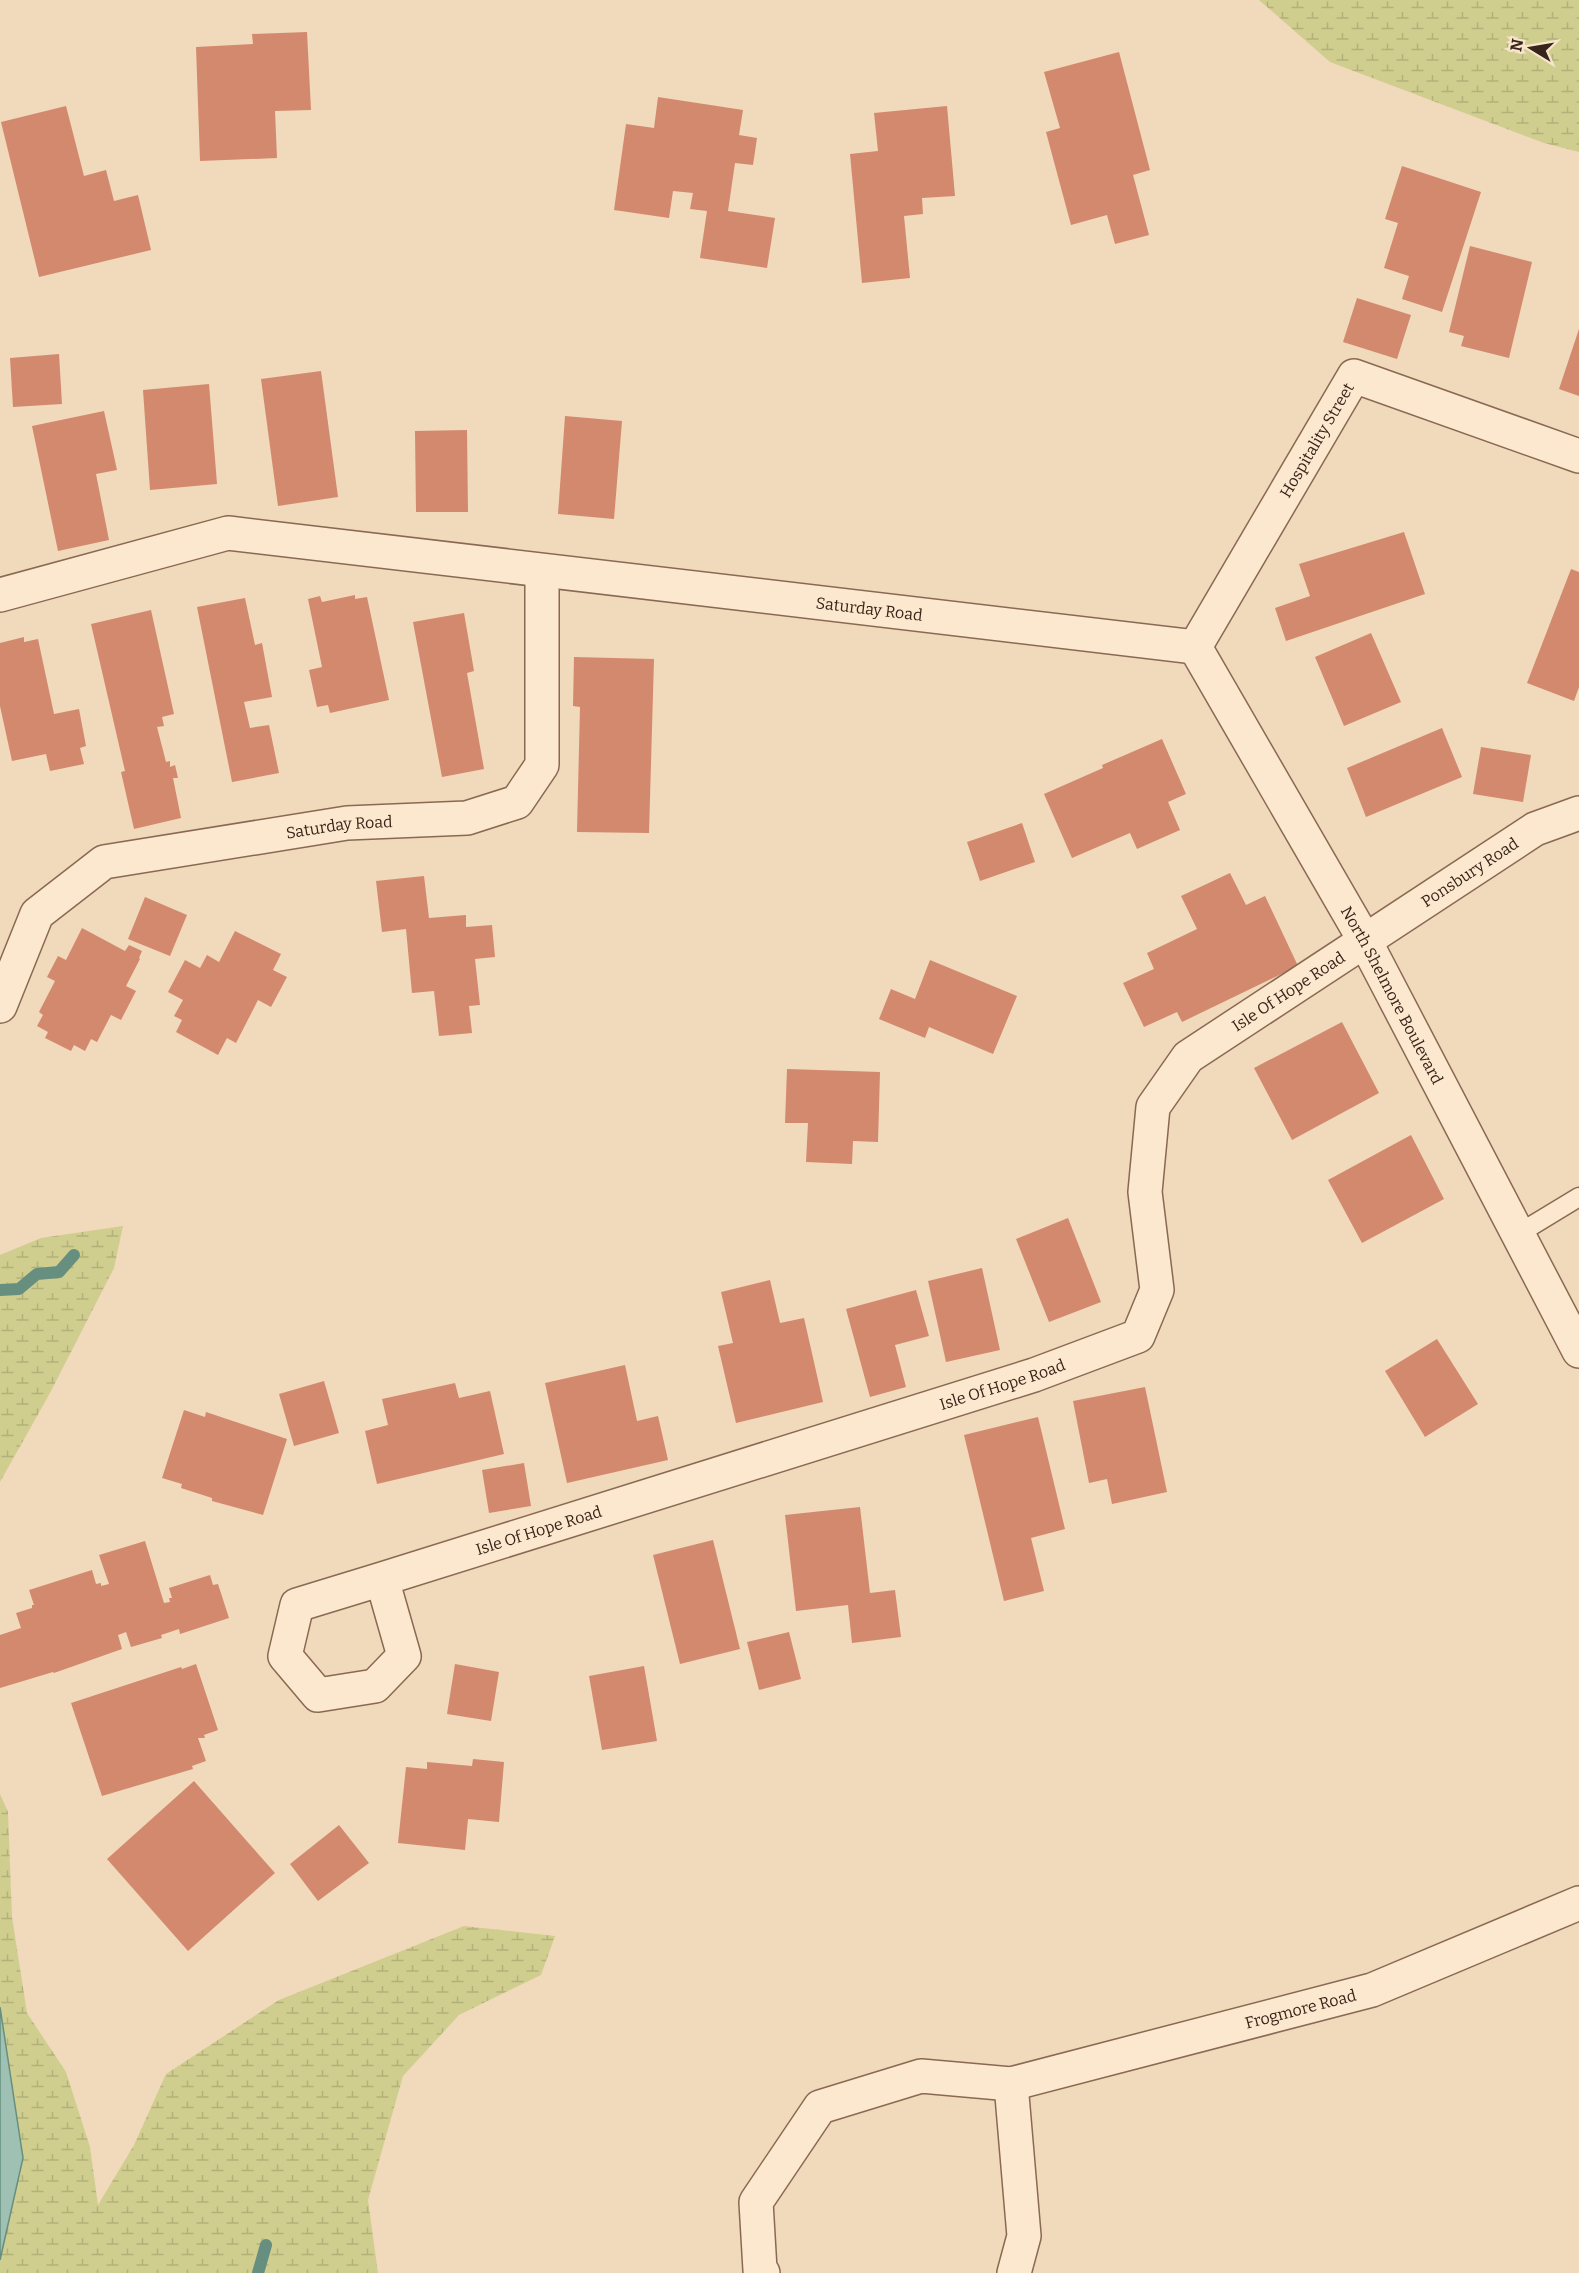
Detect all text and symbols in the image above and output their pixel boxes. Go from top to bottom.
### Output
north arrow [1501,18,1561,78]
text: N [1506,37,1527,53]
street label: Hospitality Street [1276,379,1358,501]
street label: Saturday Road [815,593,924,625]
street label: Saturday Road [285,812,393,843]
street label: Ponsbury Road [1418,833,1522,911]
street label: North Shelmore Boulevard [1337,903,1447,1088]
street label: Isle Of Hope Road [1229,947,1349,1035]
street label: Isle Of Hope Road [937,1355,1068,1414]
street label: Isle Of Hope Road [473,1502,605,1559]
street label: Frogmore Road [1243,1985,1359,2033]

